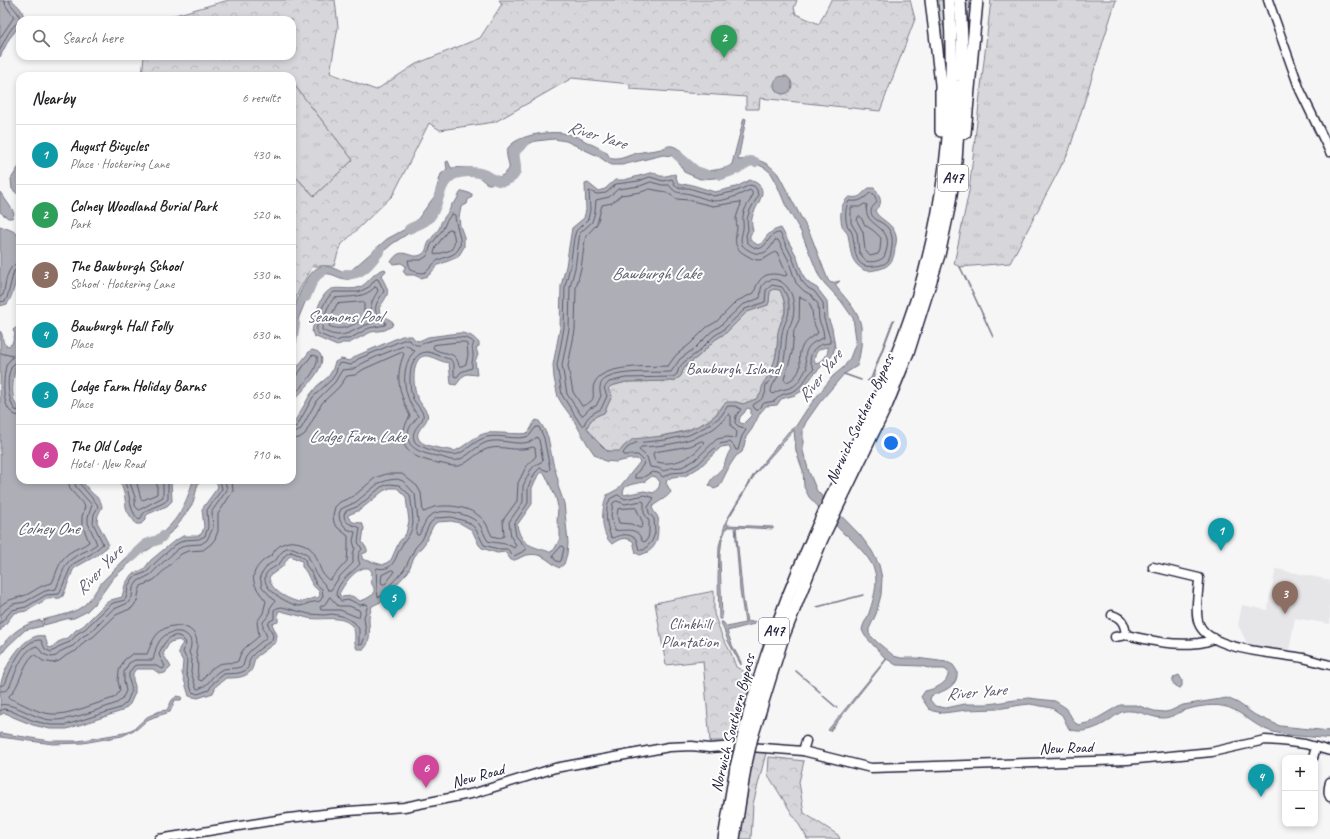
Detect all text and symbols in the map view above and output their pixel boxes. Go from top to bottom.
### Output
search box [16,16,296,60]
pin: 2 [711,25,737,58]
icon: search [30,27,52,49]
text: Search here [62,29,123,48]
text: Nearby [32,88,75,109]
text: 6 results [242,90,280,106]
water label: River Yare [565,116,631,155]
text: August Bicycles [70,137,148,156]
text: 1 [42,147,48,163]
text: 430 m [252,147,280,163]
text: Place · Hockering Lane [70,156,169,172]
road number: A47 [938,165,968,191]
text: Colney Woodland Burial Park [70,197,217,216]
text: 2 [42,207,48,223]
text: 520 m [252,207,280,223]
text: Park [70,216,91,232]
text: The Bawburgh School [70,257,181,276]
water label: Bawburgh Lake [612,263,703,284]
text: 3 [42,267,48,283]
text: 530 m [252,267,280,283]
text: School · Hockering Lane [70,276,174,292]
water label: Seamons Pool [306,306,388,327]
text: Bawburgh Hall Folly [70,317,172,336]
text: 4 [42,327,48,343]
text: 630 m [252,327,280,343]
text: Place [70,336,93,352]
water label: River Yare [793,344,848,406]
street label: Norwich Southern Bypass [821,349,900,487]
park label: Bawburgh Island [686,359,783,379]
text: Lodge Farm Holiday Barns [70,377,205,396]
text: 5 [42,387,48,403]
text: 650 m [252,387,280,403]
text: Place [70,396,93,412]
water label: Lodge Farm Lake [309,426,408,447]
your location [881,433,901,453]
text: The Old Lodge [70,437,141,456]
text: 6 [42,447,48,463]
text: 710 m [252,447,280,463]
text: Hotel · New Road [70,456,145,472]
water label: Colney One [17,518,81,539]
pin: 1 [1208,518,1234,551]
water label: River Yare [71,539,129,599]
pin: 3 [1272,581,1298,614]
pin: 5 [380,585,406,618]
park label: Clinkhill Plantation [661,614,719,652]
road number: A47 [759,618,789,644]
street label: Norwich Southern Bypass [706,651,760,794]
water label: River Yare [945,679,1009,705]
street label: New Road [1039,737,1096,759]
pin: 6 [413,755,439,788]
map controls [1282,755,1318,827]
button: + [1282,755,1318,791]
street label: New Road [450,759,509,793]
pin: 4 [1248,764,1274,797]
button: − [1282,791,1318,827]

